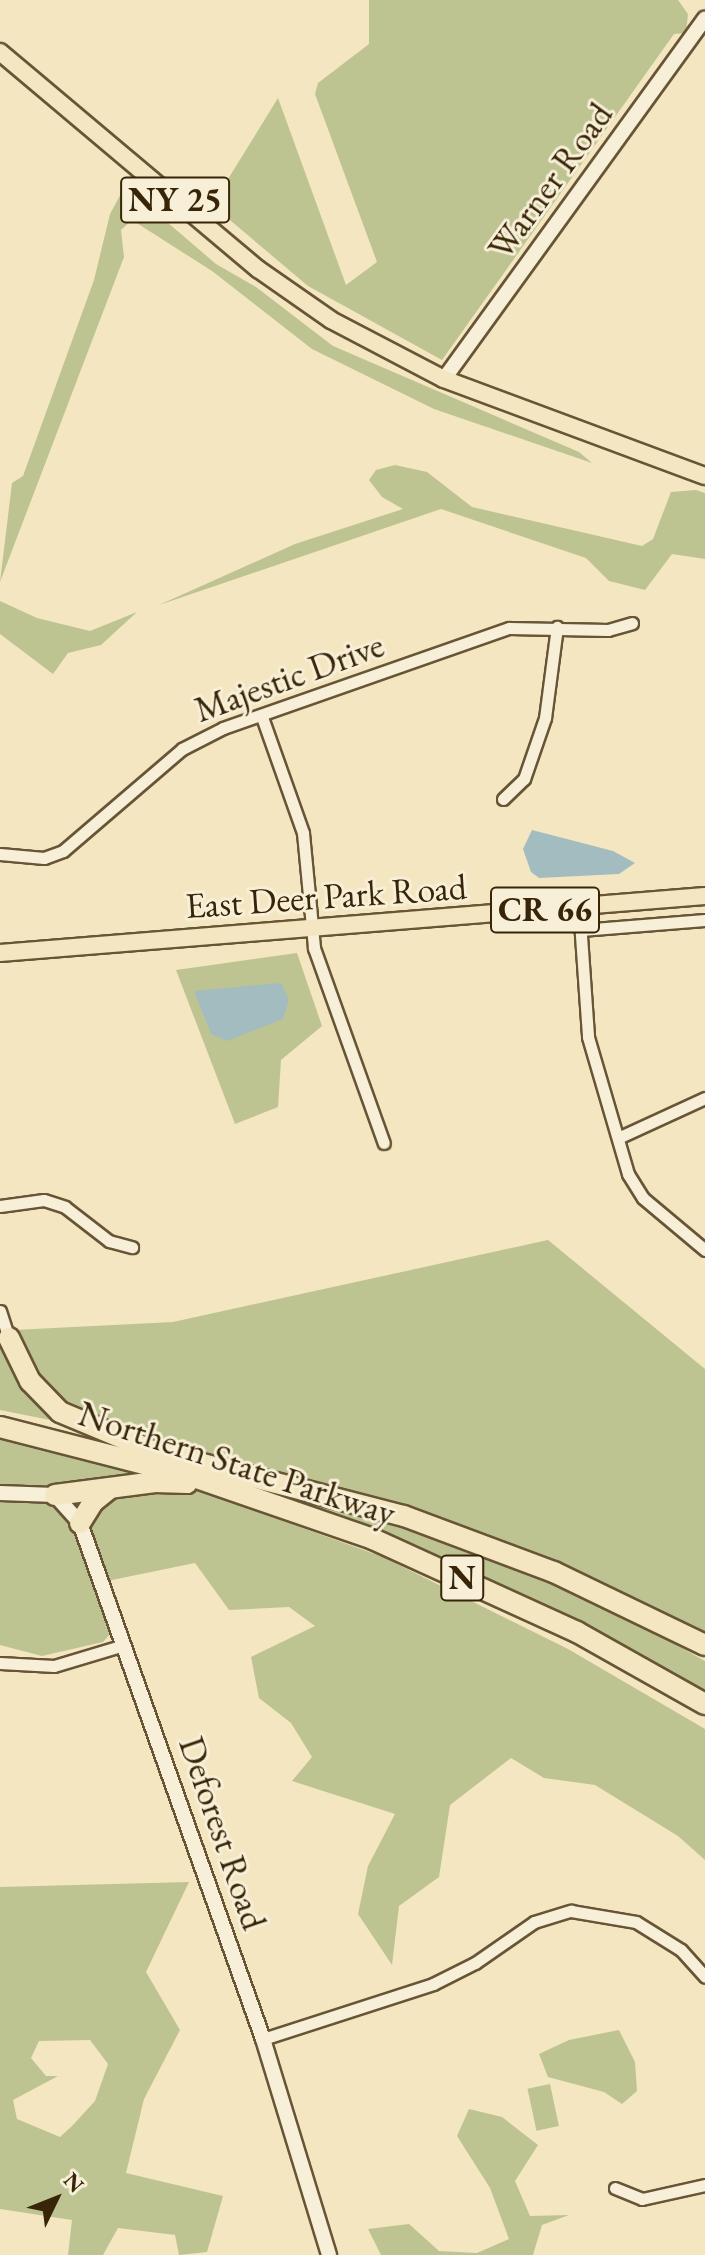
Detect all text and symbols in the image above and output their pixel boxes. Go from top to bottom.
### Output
street label: Warner Road [479,94,621,268]
road number: NY 25 [119,170,231,230]
street label: Majestic Drive [188,623,390,731]
street label: East Deer Park Road [184,865,468,927]
road number: CR 66 [489,880,601,940]
street label: Northern State Parkway [73,1391,401,1535]
road number: N [440,1548,484,1608]
street label: Deforest Road [170,1731,276,1935]
north arrow [16,2159,96,2239]
text: N [57,2166,91,2199]

